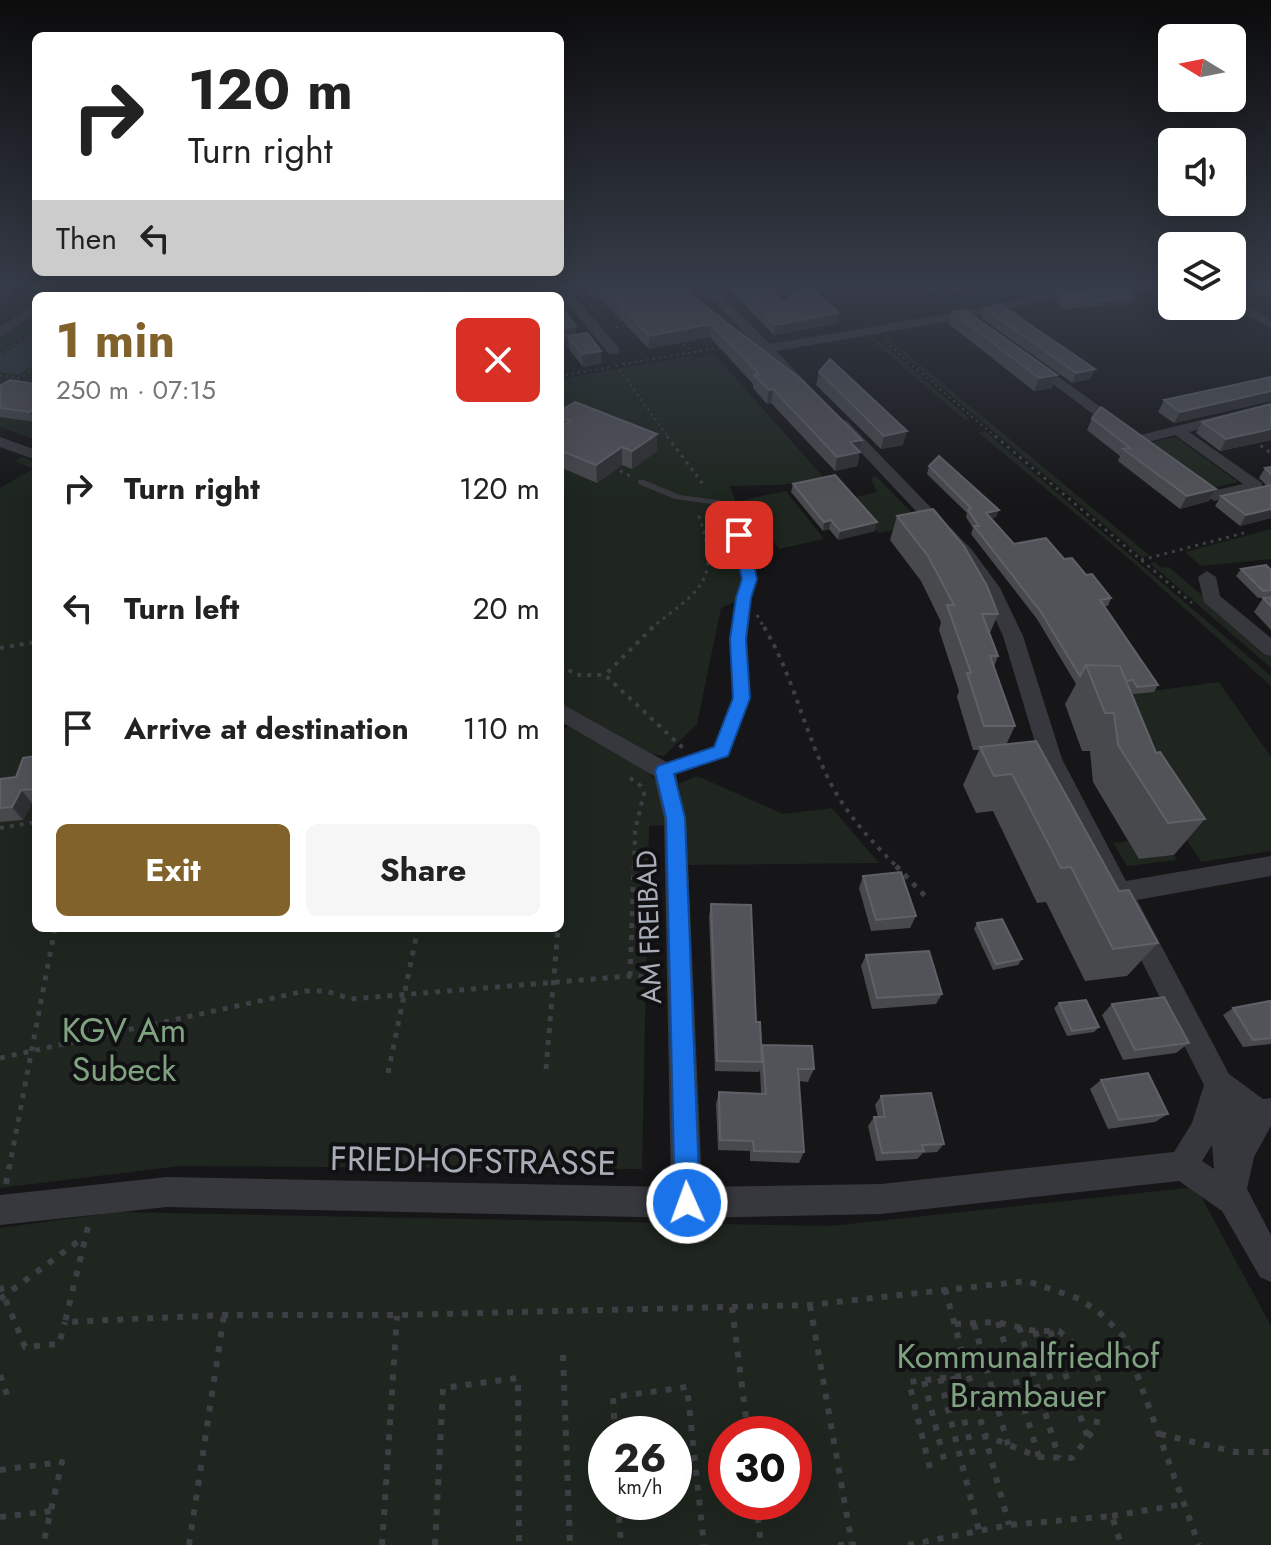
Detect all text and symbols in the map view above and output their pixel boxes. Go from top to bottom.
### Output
north arrow [1158,24,1246,112]
map controls [1158,24,1246,320]
text: 120 m [188,49,353,130]
icon: right [56,64,160,168]
text: Turn right [188,124,333,176]
button: sound [1158,128,1246,216]
icon: left [133,216,177,260]
text: Then [56,217,117,260]
button: layers [1158,232,1246,320]
text: 1 min [56,306,175,375]
button: close [456,318,540,402]
text: 250 m · 07:15 [56,371,216,409]
icon: right [56,466,100,510]
text: Turn right [124,467,260,510]
text: 120 m [459,467,540,510]
pin [705,501,773,569]
icon: arrive [717,513,761,557]
icon: left [56,586,100,630]
text: Turn left [124,587,239,630]
text: 20 m [473,587,540,630]
icon: arrive [56,706,100,750]
text: Arrive at destination [124,707,409,750]
text: 110 m [463,707,540,750]
button: Exit [56,824,290,916]
button: Share [306,824,540,916]
street label: AM FREIBAD [626,849,672,1005]
park label: KGV Am Subeck [62,1006,186,1094]
street label: FRIEDHOFSTRASSE [329,1134,617,1188]
position arrow [645,1161,729,1245]
park label: Kommunalfriedhof Brambauer [897,1332,1161,1420]
speed limit sign: 30 [708,1416,812,1520]
text: 26 [614,1429,667,1487]
text: km/h [617,1473,663,1502]

